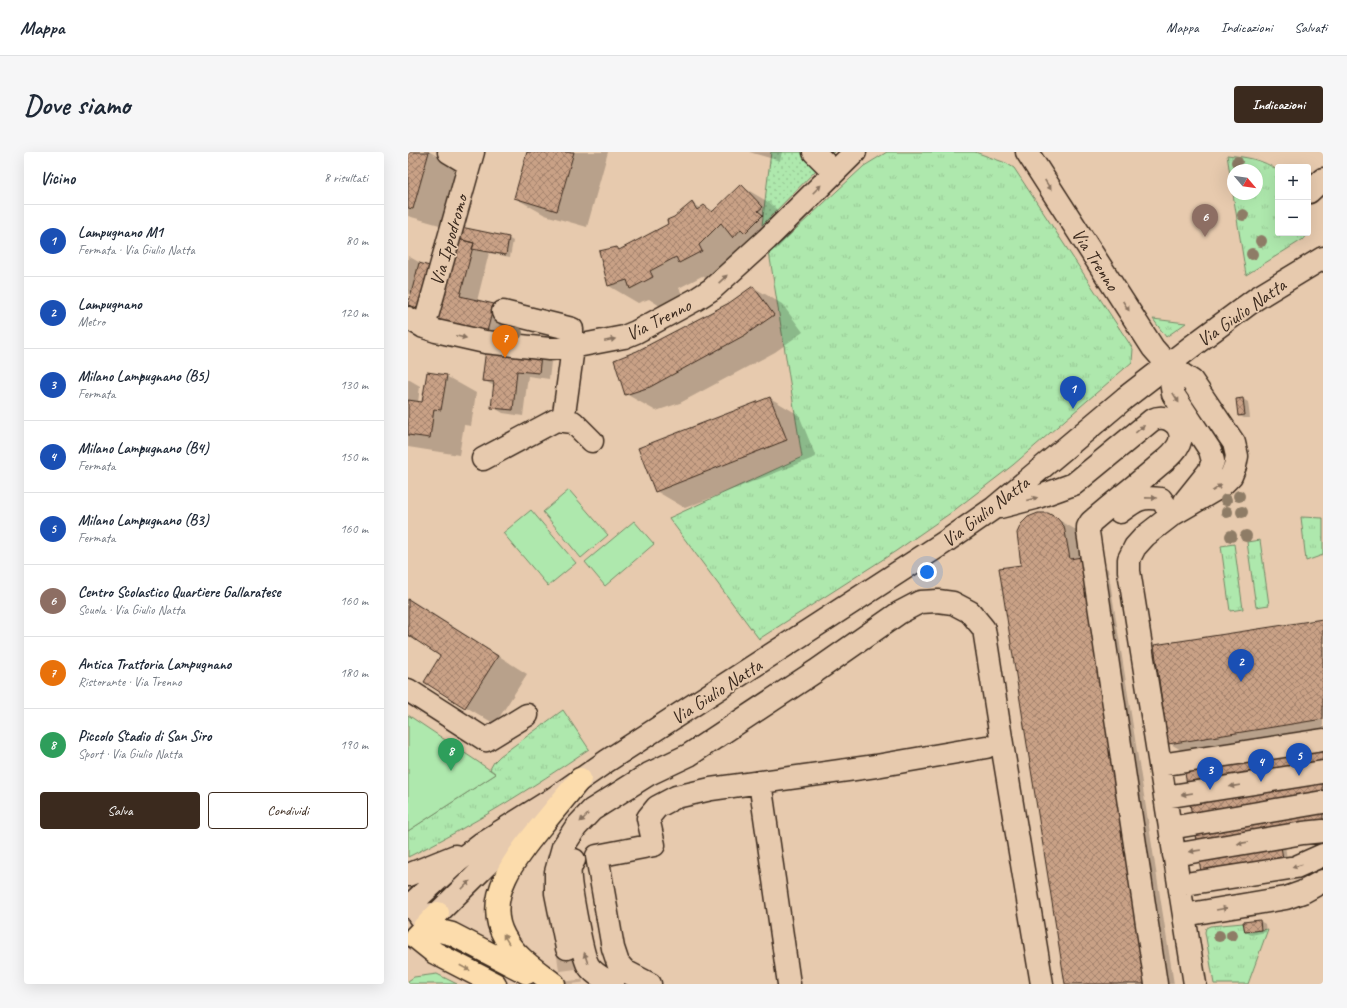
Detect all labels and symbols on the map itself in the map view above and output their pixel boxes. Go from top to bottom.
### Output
north arrow [1227,164,1263,200]
one-way arrow [1044,179,1052,190]
one-way arrow [812,184,822,194]
street label: Via Ippodromo [425,190,474,288]
pin: 6 [1192,204,1218,237]
street label: Via Trenno [1066,224,1125,296]
street label: Via Giulio Natta [1192,273,1292,352]
one-way arrow [719,275,728,284]
street label: Via Trenno [622,293,696,346]
one-way arrow [1122,301,1130,311]
pin: 7 [492,325,518,358]
one-way arrow [455,334,468,340]
one-way arrow [604,337,616,343]
pin: 1 [1060,376,1086,409]
one-way arrow [1172,393,1180,403]
one-way arrow [1135,425,1146,434]
street label: Via Giulio Natta [937,470,1035,552]
one-way arrow [1212,483,1223,492]
one-way arrow [1026,495,1039,501]
one-way arrow [1144,495,1157,501]
your location [917,562,937,582]
pin: 2 [1228,649,1254,682]
street label: Via Giulio Natta [667,653,768,730]
pin: 8 [438,738,464,771]
pin: 5 [1286,743,1312,776]
pin: 4 [1248,749,1274,782]
pin: 3 [1197,757,1223,790]
one-way arrow [1229,783,1242,789]
one-way arrow [1181,791,1194,797]
one-way arrow [579,813,589,823]
one-way arrow [1236,841,1249,847]
one-way arrow [1189,848,1201,854]
one-way arrow [1290,863,1302,869]
one-way arrow [461,880,471,890]
one-way arrow [1216,906,1228,912]
one-way arrow [502,933,509,945]
one-way arrow [583,951,589,963]
one-way arrow [459,965,471,972]

